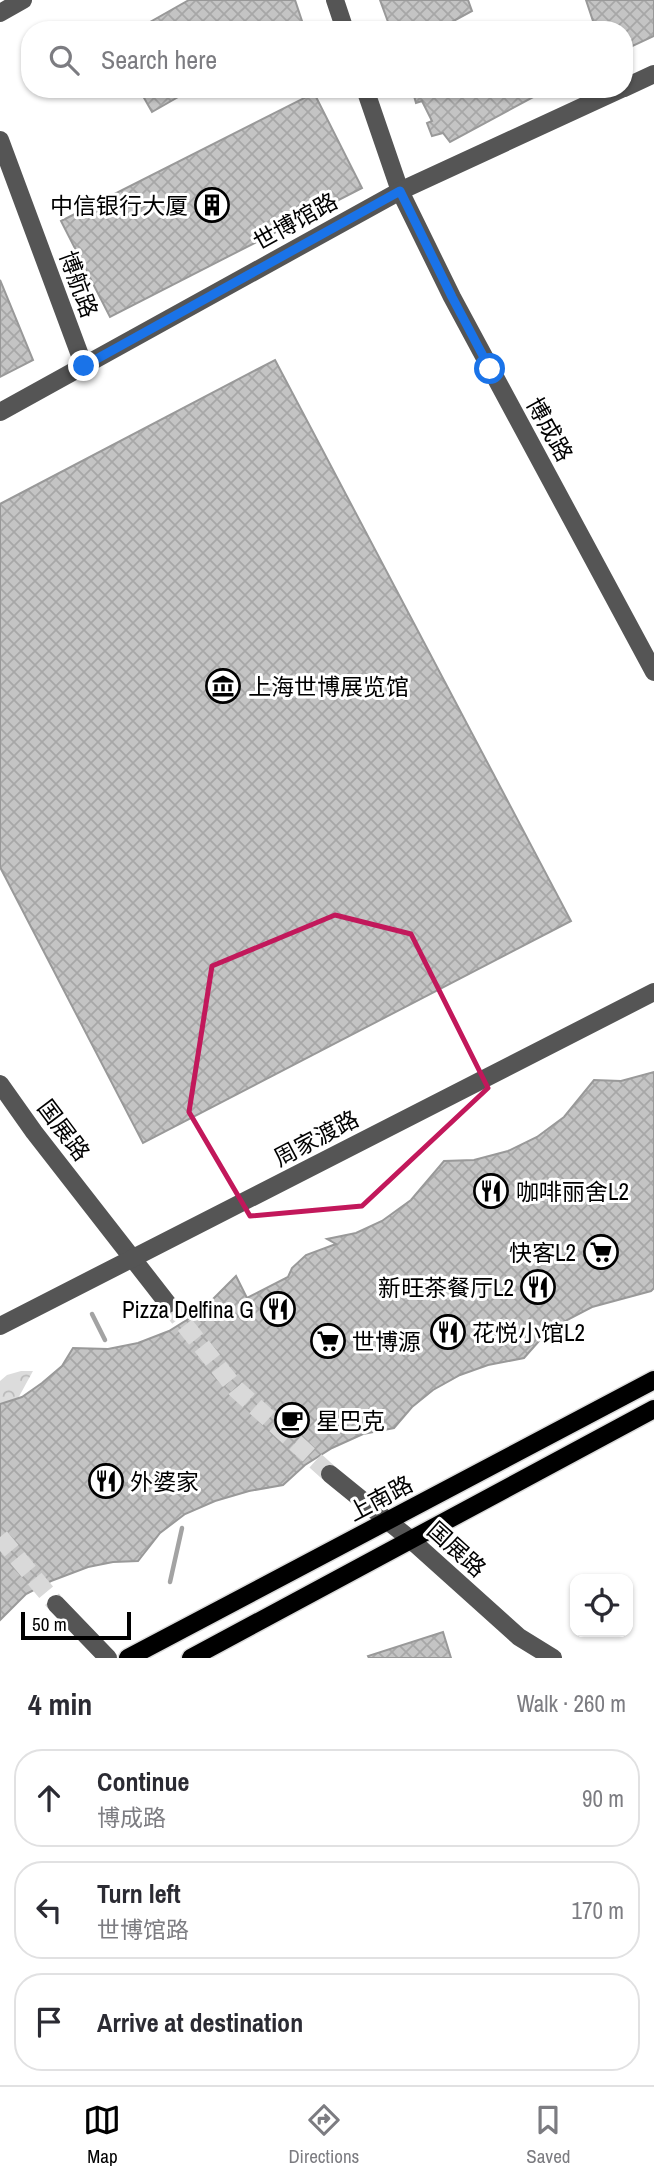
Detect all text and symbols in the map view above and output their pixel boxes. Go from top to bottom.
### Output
search box [21,21,633,98]
icon: search [45,41,83,79]
text: Search here [101,42,217,77]
street label: 世博馆路 [247,185,343,257]
building icon: 中信银行大厦 [193,186,231,224]
place label: 中信银行大厦 [50,190,188,221]
street label: 博航路 [53,246,105,322]
route end [68,350,99,381]
route start [474,353,505,384]
street label: 博成路 [520,391,580,467]
museum icon: 上海世博展览馆 [204,667,242,705]
place label: 上海世博展览馆 [248,671,409,702]
street label: 国展路 [31,1093,97,1167]
street label: 周家渡路 [268,1103,364,1173]
restaurant icon: 咖啡丽舍L2 [472,1172,510,1210]
place label: 咖啡丽舍L2 [516,1176,629,1207]
supermarket icon: 快客L2 [582,1233,620,1271]
place label: 快客L2 [509,1237,576,1268]
restaurant icon: 新旺茶餐厅L2 [519,1268,557,1306]
place label: 新旺茶餐厅L2 [378,1272,514,1303]
restaurant icon: Pizza Delfina G [259,1290,297,1328]
place label: Pizza Delfina G [122,1294,254,1325]
restaurant icon: 花悦小馆L2 [429,1313,467,1351]
place label: 花悦小馆L2 [472,1317,585,1348]
supermarket icon: 世博源 [309,1322,347,1360]
place label: 世博源 [352,1326,421,1357]
cafe icon: 星巴克 [273,1401,311,1439]
place label: 星巴克 [316,1405,385,1436]
restaurant icon: 外婆家 [87,1462,125,1500]
place label: 外婆家 [130,1466,199,1497]
street label: 上南路 [342,1468,418,1528]
street label: 国展路 [421,1514,493,1584]
map controls [570,1574,633,1637]
button: locate [570,1574,633,1637]
scale bar [21,1609,131,1641]
text: 50 m [32,1611,67,1637]
text: 4 min [28,1684,92,1724]
text: Walk · 260 m [517,1688,626,1719]
text: Continue [97,1764,189,1799]
icon: ahead [30,1779,68,1817]
text: 90 m [582,1783,624,1814]
text: 博成路 [97,1802,166,1833]
text: Turn left [97,1876,181,1911]
icon: left [30,1891,68,1929]
text: 170 m [572,1895,624,1926]
text: 世博馆路 [97,1914,189,1945]
icon: arrive [30,2003,68,2041]
text: Arrive at destination [97,2005,303,2040]
tab: Map [83,2101,121,2169]
tab: Directions [288,2101,359,2169]
tab: Saved [526,2101,571,2169]

